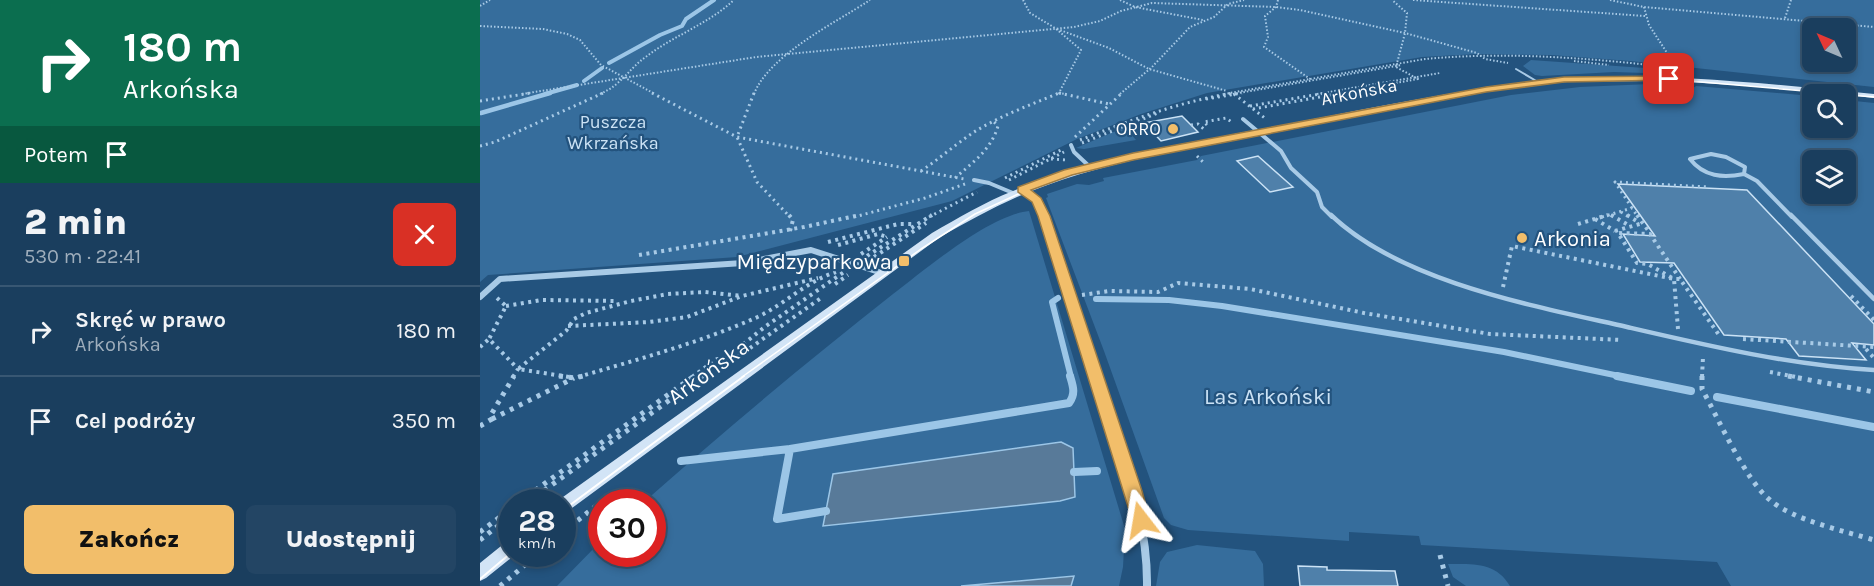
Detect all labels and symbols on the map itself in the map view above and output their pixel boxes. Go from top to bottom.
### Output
north arrow [1802,18,1856,72]
pin [1643,53,1694,104]
street label: Arkońska [1319,74,1399,110]
park label: Puszcza Wkrzańska [567,111,659,154]
place label: ORRO [1116,118,1161,140]
marker: ORRO [1166,122,1180,136]
place label: Arkonia [1534,226,1611,252]
marker: Arkonia [1515,231,1529,245]
place label: Międzyparkowa [736,249,892,275]
marker: Międzyparkowa [897,254,911,268]
street label: Arkońska [663,334,754,410]
park label: Las Arkoński [1204,384,1332,410]
position arrow [1109,488,1173,552]
speed limit sign: 30 [588,489,666,567]

